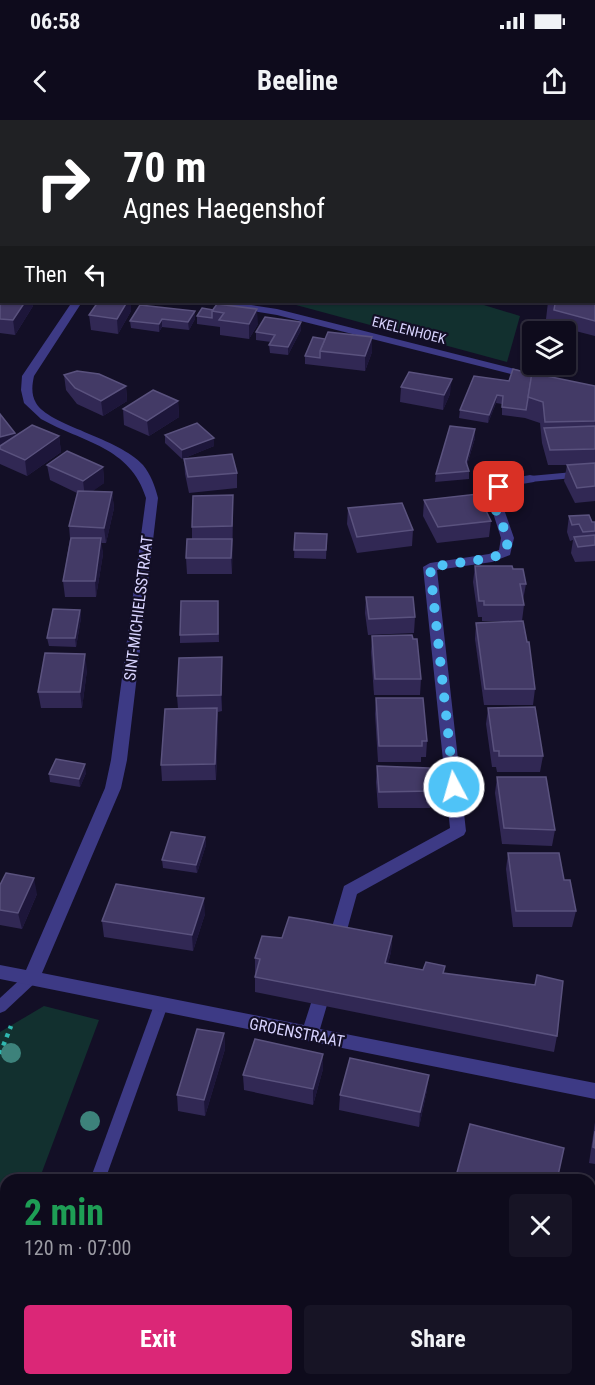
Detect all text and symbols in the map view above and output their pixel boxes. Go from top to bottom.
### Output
text: 06:58 [30,9,81,34]
icon: back [24,65,57,98]
text: Beeline [257,65,338,97]
icon: share [538,65,571,98]
text: 70 m [123,143,206,192]
icon: right [24,144,102,222]
text: Agnes Haegenshof [123,193,325,225]
icon: left [79,258,112,291]
text: Then [24,262,67,287]
street label: EKELENHOEK [370,313,448,347]
map controls [522,321,576,375]
button: layers [522,321,576,375]
pin [473,461,524,512]
icon: arrive [482,470,515,503]
street label: SINT-MICHIELSSTRAAT [120,534,157,682]
position arrow [422,755,486,819]
street label: GROENSTRAAT [248,1014,346,1051]
text: 2 min [24,1192,104,1234]
button: close [509,1194,572,1257]
text: 120 m · 07:00 [24,1236,131,1260]
button: Exit [24,1305,292,1374]
button: Share [304,1305,572,1374]

